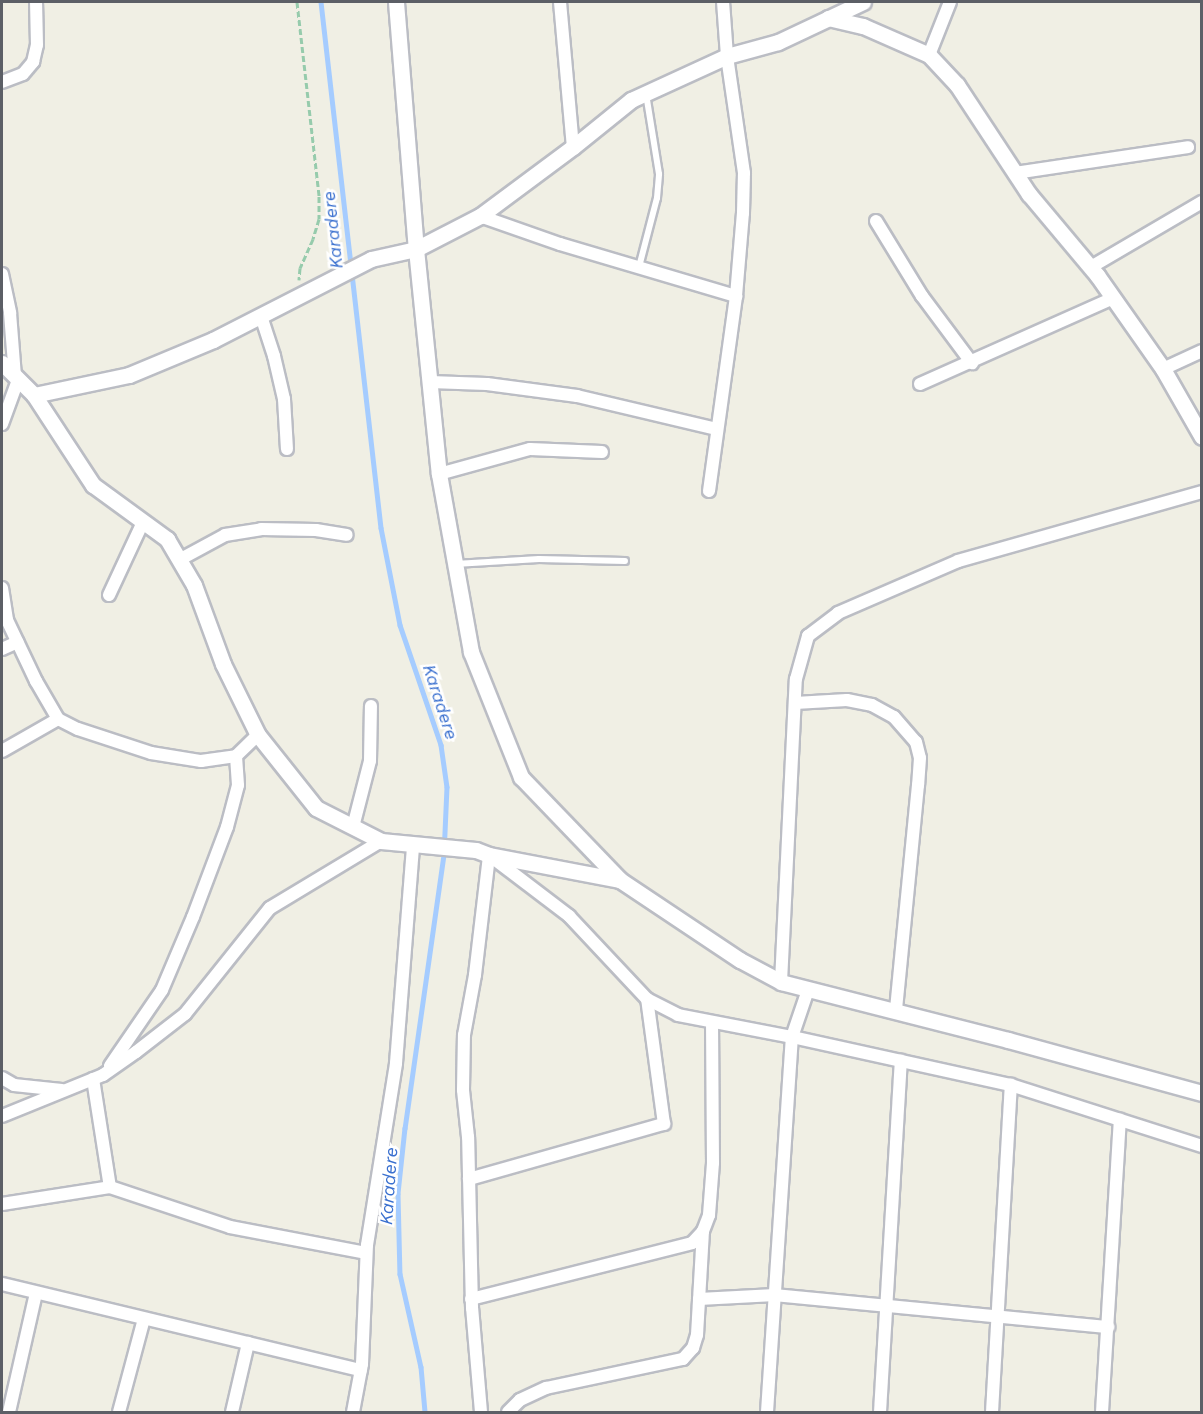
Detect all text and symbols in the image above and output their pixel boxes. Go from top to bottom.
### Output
water label: Karadere [318,190,348,270]
water label: Karadere [418,662,462,742]
water label: Karadere [376,1146,402,1226]

